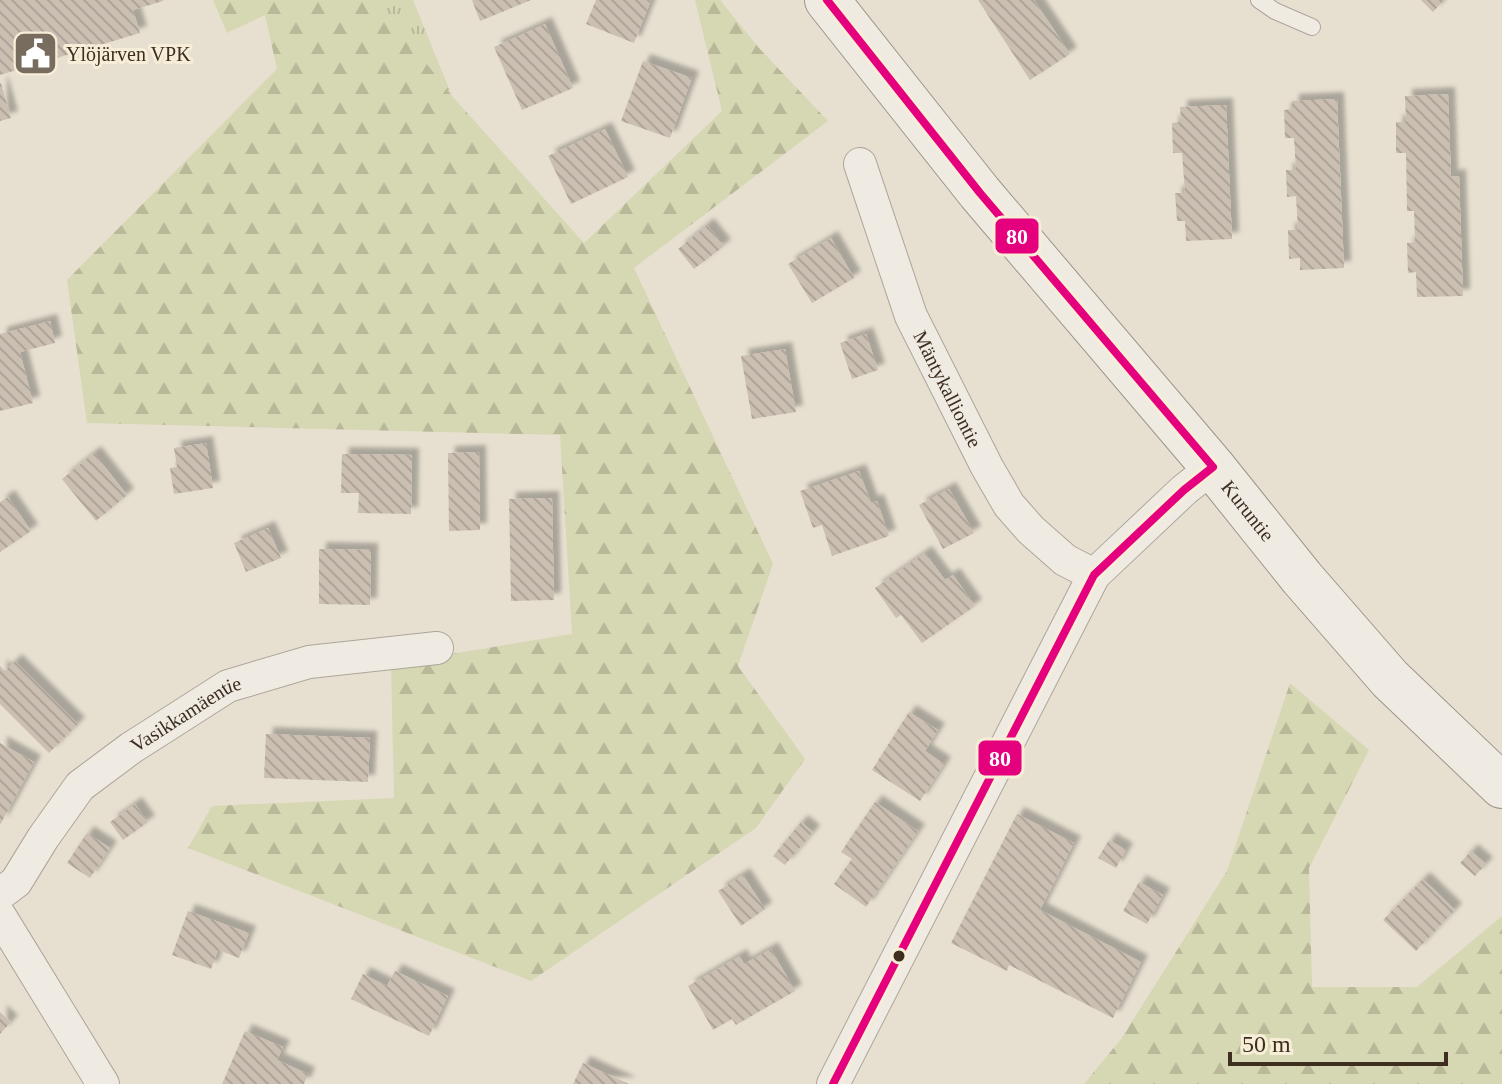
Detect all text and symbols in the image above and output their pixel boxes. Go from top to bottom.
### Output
public building icon: Ylöjärven VPK [11,30,59,78]
place label: Ylöjärven VPK [66,43,191,66]
line badge: 80 [994,217,1040,255]
text: 80 [1006,224,1028,249]
street label: Mäntykalliontie [909,327,986,451]
street label: Kuruntie [1217,476,1279,545]
street label: Vasikkamäentie [126,672,244,756]
line badge: 80 [977,739,1023,777]
text: 80 [989,746,1011,771]
unlabelled marker [891,948,907,964]
scale bar [1230,1016,1446,1066]
text: 50 m [1242,1031,1291,1057]

